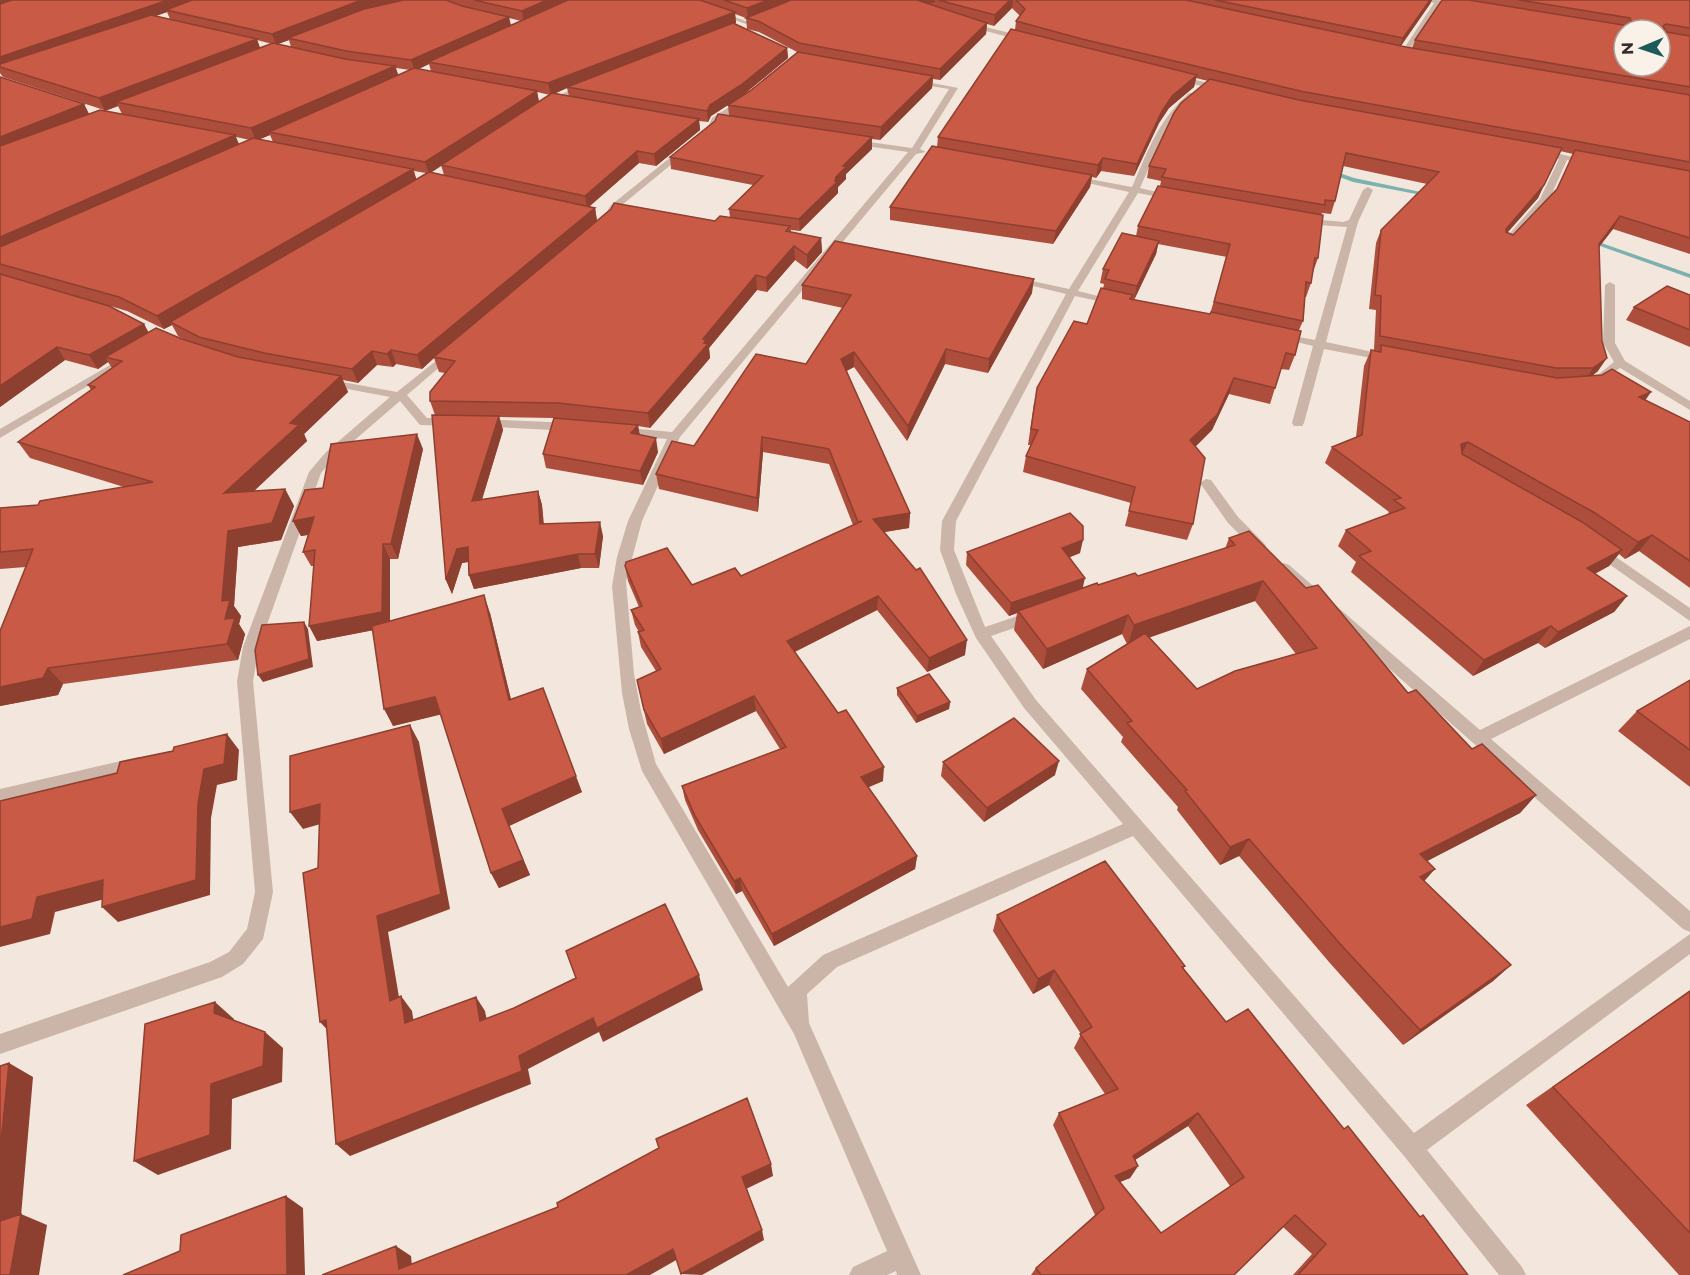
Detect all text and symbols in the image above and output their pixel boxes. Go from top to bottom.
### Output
north arrow [1612,18,1672,78]
text: N [1618,42,1637,55]

